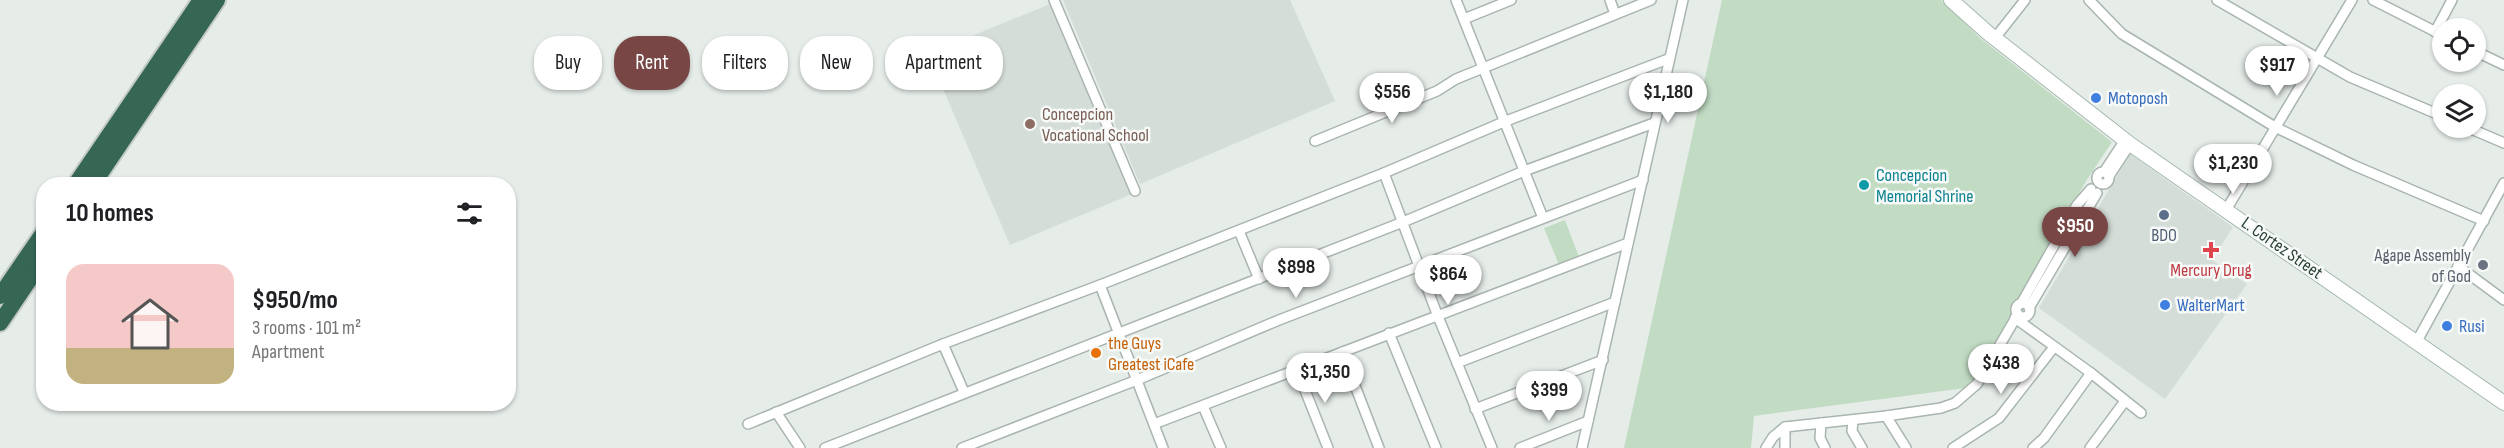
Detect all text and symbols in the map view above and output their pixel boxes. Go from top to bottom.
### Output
map controls [2432,18,2486,138]
button: locate [2432,18,2486,72]
chip: Buy [534,36,602,90]
chip: Rent [614,36,690,90]
chip: Filters [702,36,788,90]
chip: New [800,36,873,90]
chip: Apartment [885,36,1003,90]
pin: $917 [2241,46,2313,97]
text: $917 [2259,53,2295,77]
pin: $556 [1356,73,1428,124]
pin: $1,180 [1619,73,1717,124]
text: $556 [1373,80,1411,104]
text: $1,180 [1643,80,1693,104]
button: layers [2432,84,2486,138]
place label: Motoposh [2108,88,2168,109]
marker: Motoposh [2089,91,2103,105]
place label: Concepcion Vocational School [1042,104,1149,146]
marker: Concepcion Vocational School [1023,117,1037,131]
pin: $1,230 [2184,144,2282,195]
text: $1,230 [2208,151,2258,175]
place label: Concepcion Memorial Shrine [1876,165,1973,207]
marker: Concepcion Memorial Shrine [1857,178,1871,192]
icon: filters [453,197,486,230]
text: 10 homes [66,198,154,229]
pin: $950 [2039,207,2111,258]
marker: BDO [2157,208,2171,222]
street label: L. Cortez Street [2237,212,2327,284]
text: $950 [2056,214,2094,238]
place label: BDO [2151,225,2177,246]
marker: Mercury Drug [2204,243,2218,257]
place label: Agape Assembly of God [2374,245,2471,287]
pin: $898 [1260,248,1332,299]
text: $898 [1277,255,1315,279]
pin: $864 [1412,255,1484,306]
marker: Agape Assembly of God [2476,258,2490,272]
place label: Mercury Drug [2170,260,2252,281]
text: $864 [1429,262,1467,286]
text: $950/mo [252,285,338,316]
icon: home [114,288,186,360]
place label: WalterMart [2177,295,2245,316]
marker: WalterMart [2158,298,2172,312]
text: 3 rooms · 101 m² [252,316,361,340]
place label: Rusi [2459,316,2485,337]
marker: Rusi [2440,319,2454,333]
place label: the Guys Greatest iCafe [1108,333,1194,375]
text: Apartment [252,340,325,364]
pin: $438 [1965,344,2037,395]
marker: the Guys Greatest iCafe [1089,346,1103,360]
text: $438 [1982,351,2020,375]
pin: $1,350 [1276,353,1374,404]
text: $1,350 [1300,360,1350,384]
pin: $399 [1513,371,1585,422]
text: $399 [1530,378,1568,402]

